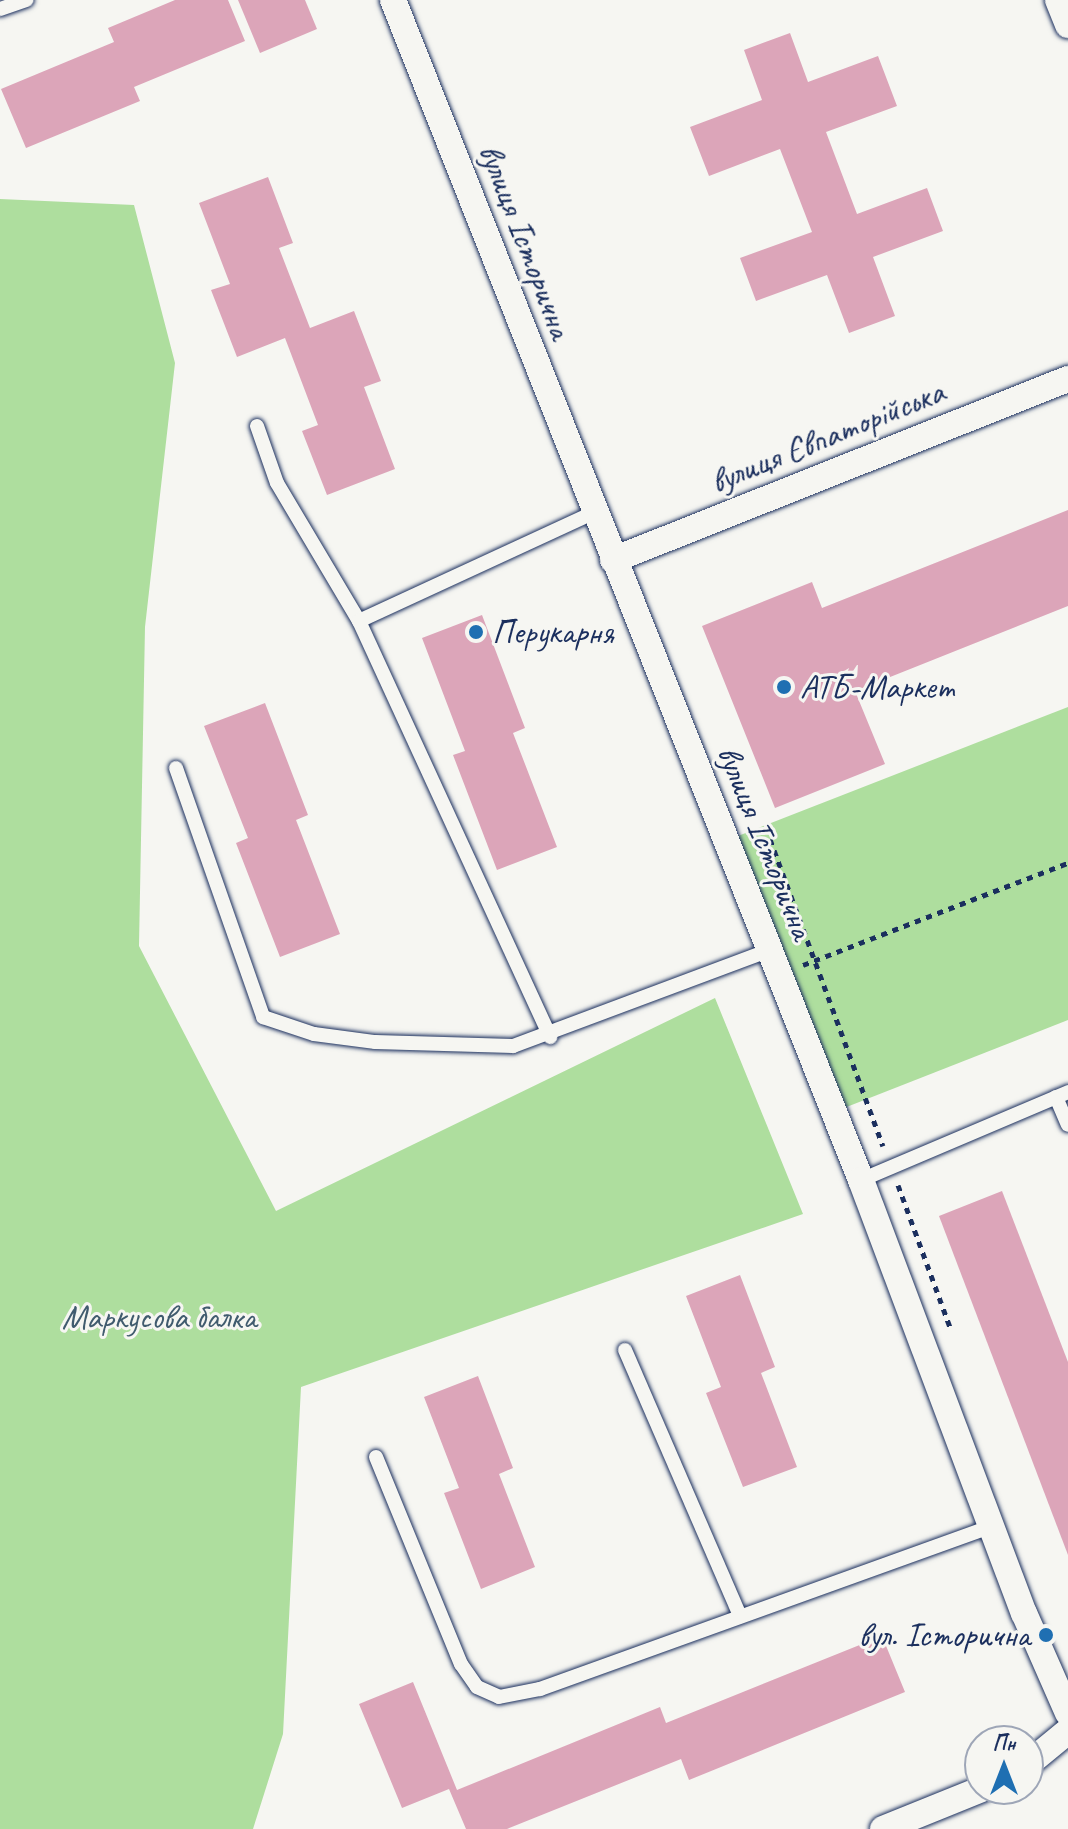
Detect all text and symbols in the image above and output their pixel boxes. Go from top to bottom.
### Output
street label: вулиця Історична [470,138,582,344]
street label: вулиця Євпаторійська [704,370,950,502]
place label: Перукарня [492,612,614,652]
marker: Перукарня [467,623,485,641]
place label: АТБ-Маркет [800,667,955,707]
marker: АТБ-Маркет [775,678,793,696]
street label: вулиця Історична [709,739,823,945]
park label: Маркусова балка [61,1297,257,1337]
place label: вул. Історична [859,1615,1030,1655]
marker: вул. Історична [1037,1626,1055,1644]
north arrow [964,1725,1044,1805]
text: Пн [992,1729,1016,1757]

